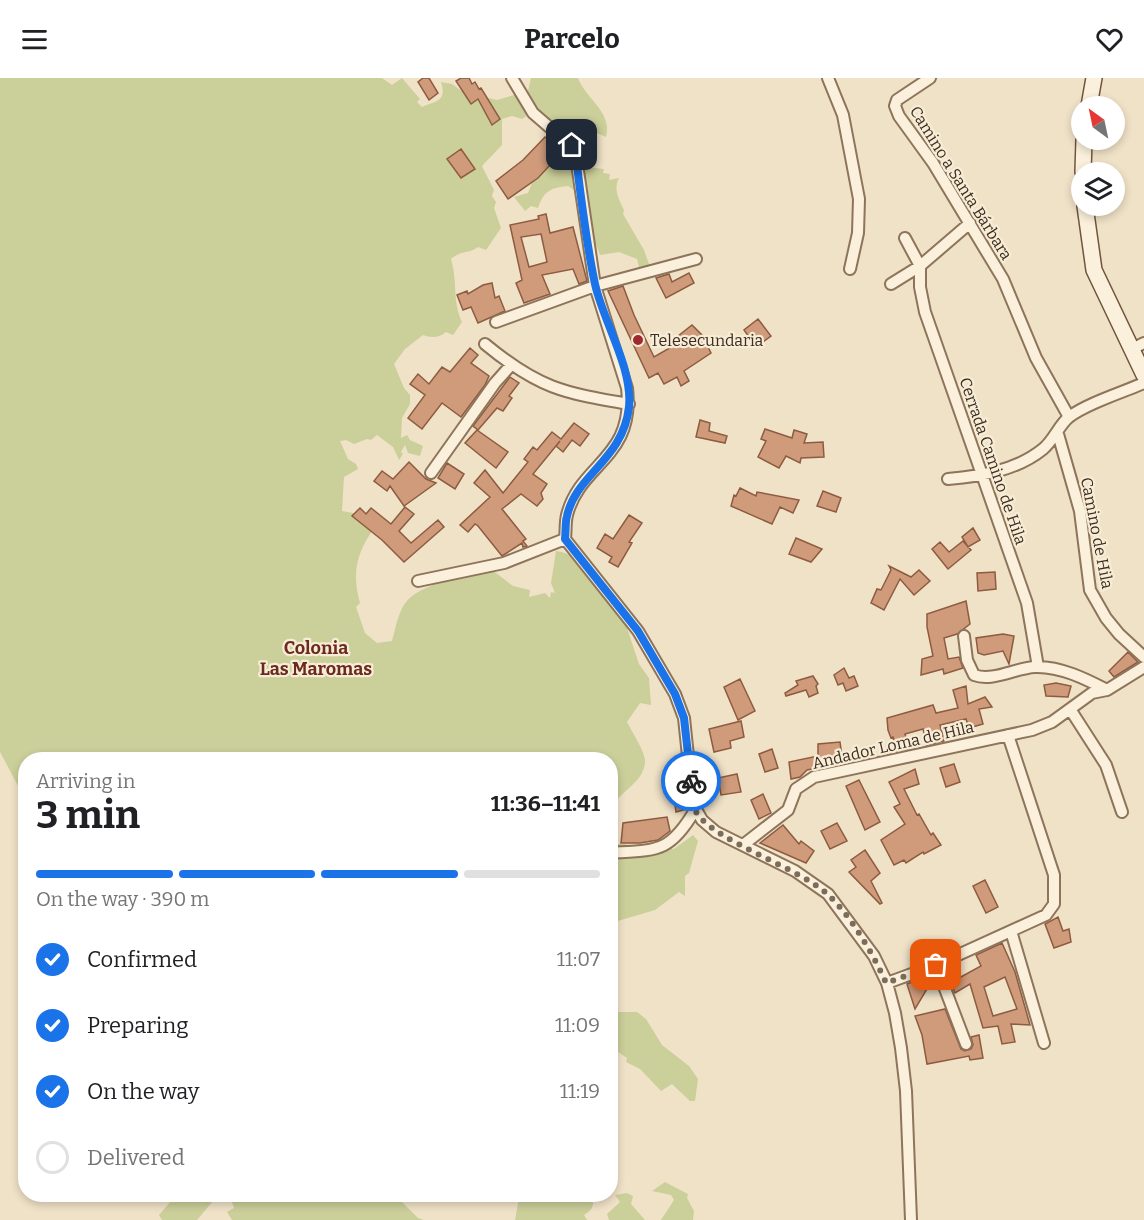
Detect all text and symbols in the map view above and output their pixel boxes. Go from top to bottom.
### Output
icon: menu [18,23,51,56]
text: Parcelo [524,23,620,55]
icon: heart [1093,23,1126,56]
north arrow [1071,96,1125,150]
map controls [1071,96,1125,216]
street label: Camino a Santa Bárbara [906,103,1016,264]
pin [546,119,597,170]
icon: home [555,128,588,161]
button: layers [1071,162,1125,216]
place label: Telesecundaria [650,331,764,350]
marker: Telesecundaria [631,333,645,347]
street label: Cerrada Camino de Hila [955,375,1031,547]
street label: Camino de Hila [1077,476,1117,591]
district label: Colonia Las Maromas [260,637,372,680]
street label: Andador Loma de Hila [810,717,976,773]
courier [661,751,721,811]
icon: bike [675,765,708,798]
text: Arriving in [36,769,135,793]
text: 11:36–11:41 [491,790,600,817]
text: 3 min [36,792,140,838]
text: On the way · 390 m [36,887,209,911]
pin [910,939,961,990]
icon: check [36,943,69,976]
text: Confirmed [87,946,197,973]
text: 11:07 [557,947,600,971]
icon: bag [919,948,952,981]
icon: check [36,1009,69,1042]
text: Preparing [87,1012,189,1039]
text: 11:09 [555,1013,600,1037]
icon: check [36,1075,69,1108]
text: On the way [87,1078,199,1105]
text: 11:19 [560,1079,600,1103]
text: Delivered [87,1144,185,1171]

